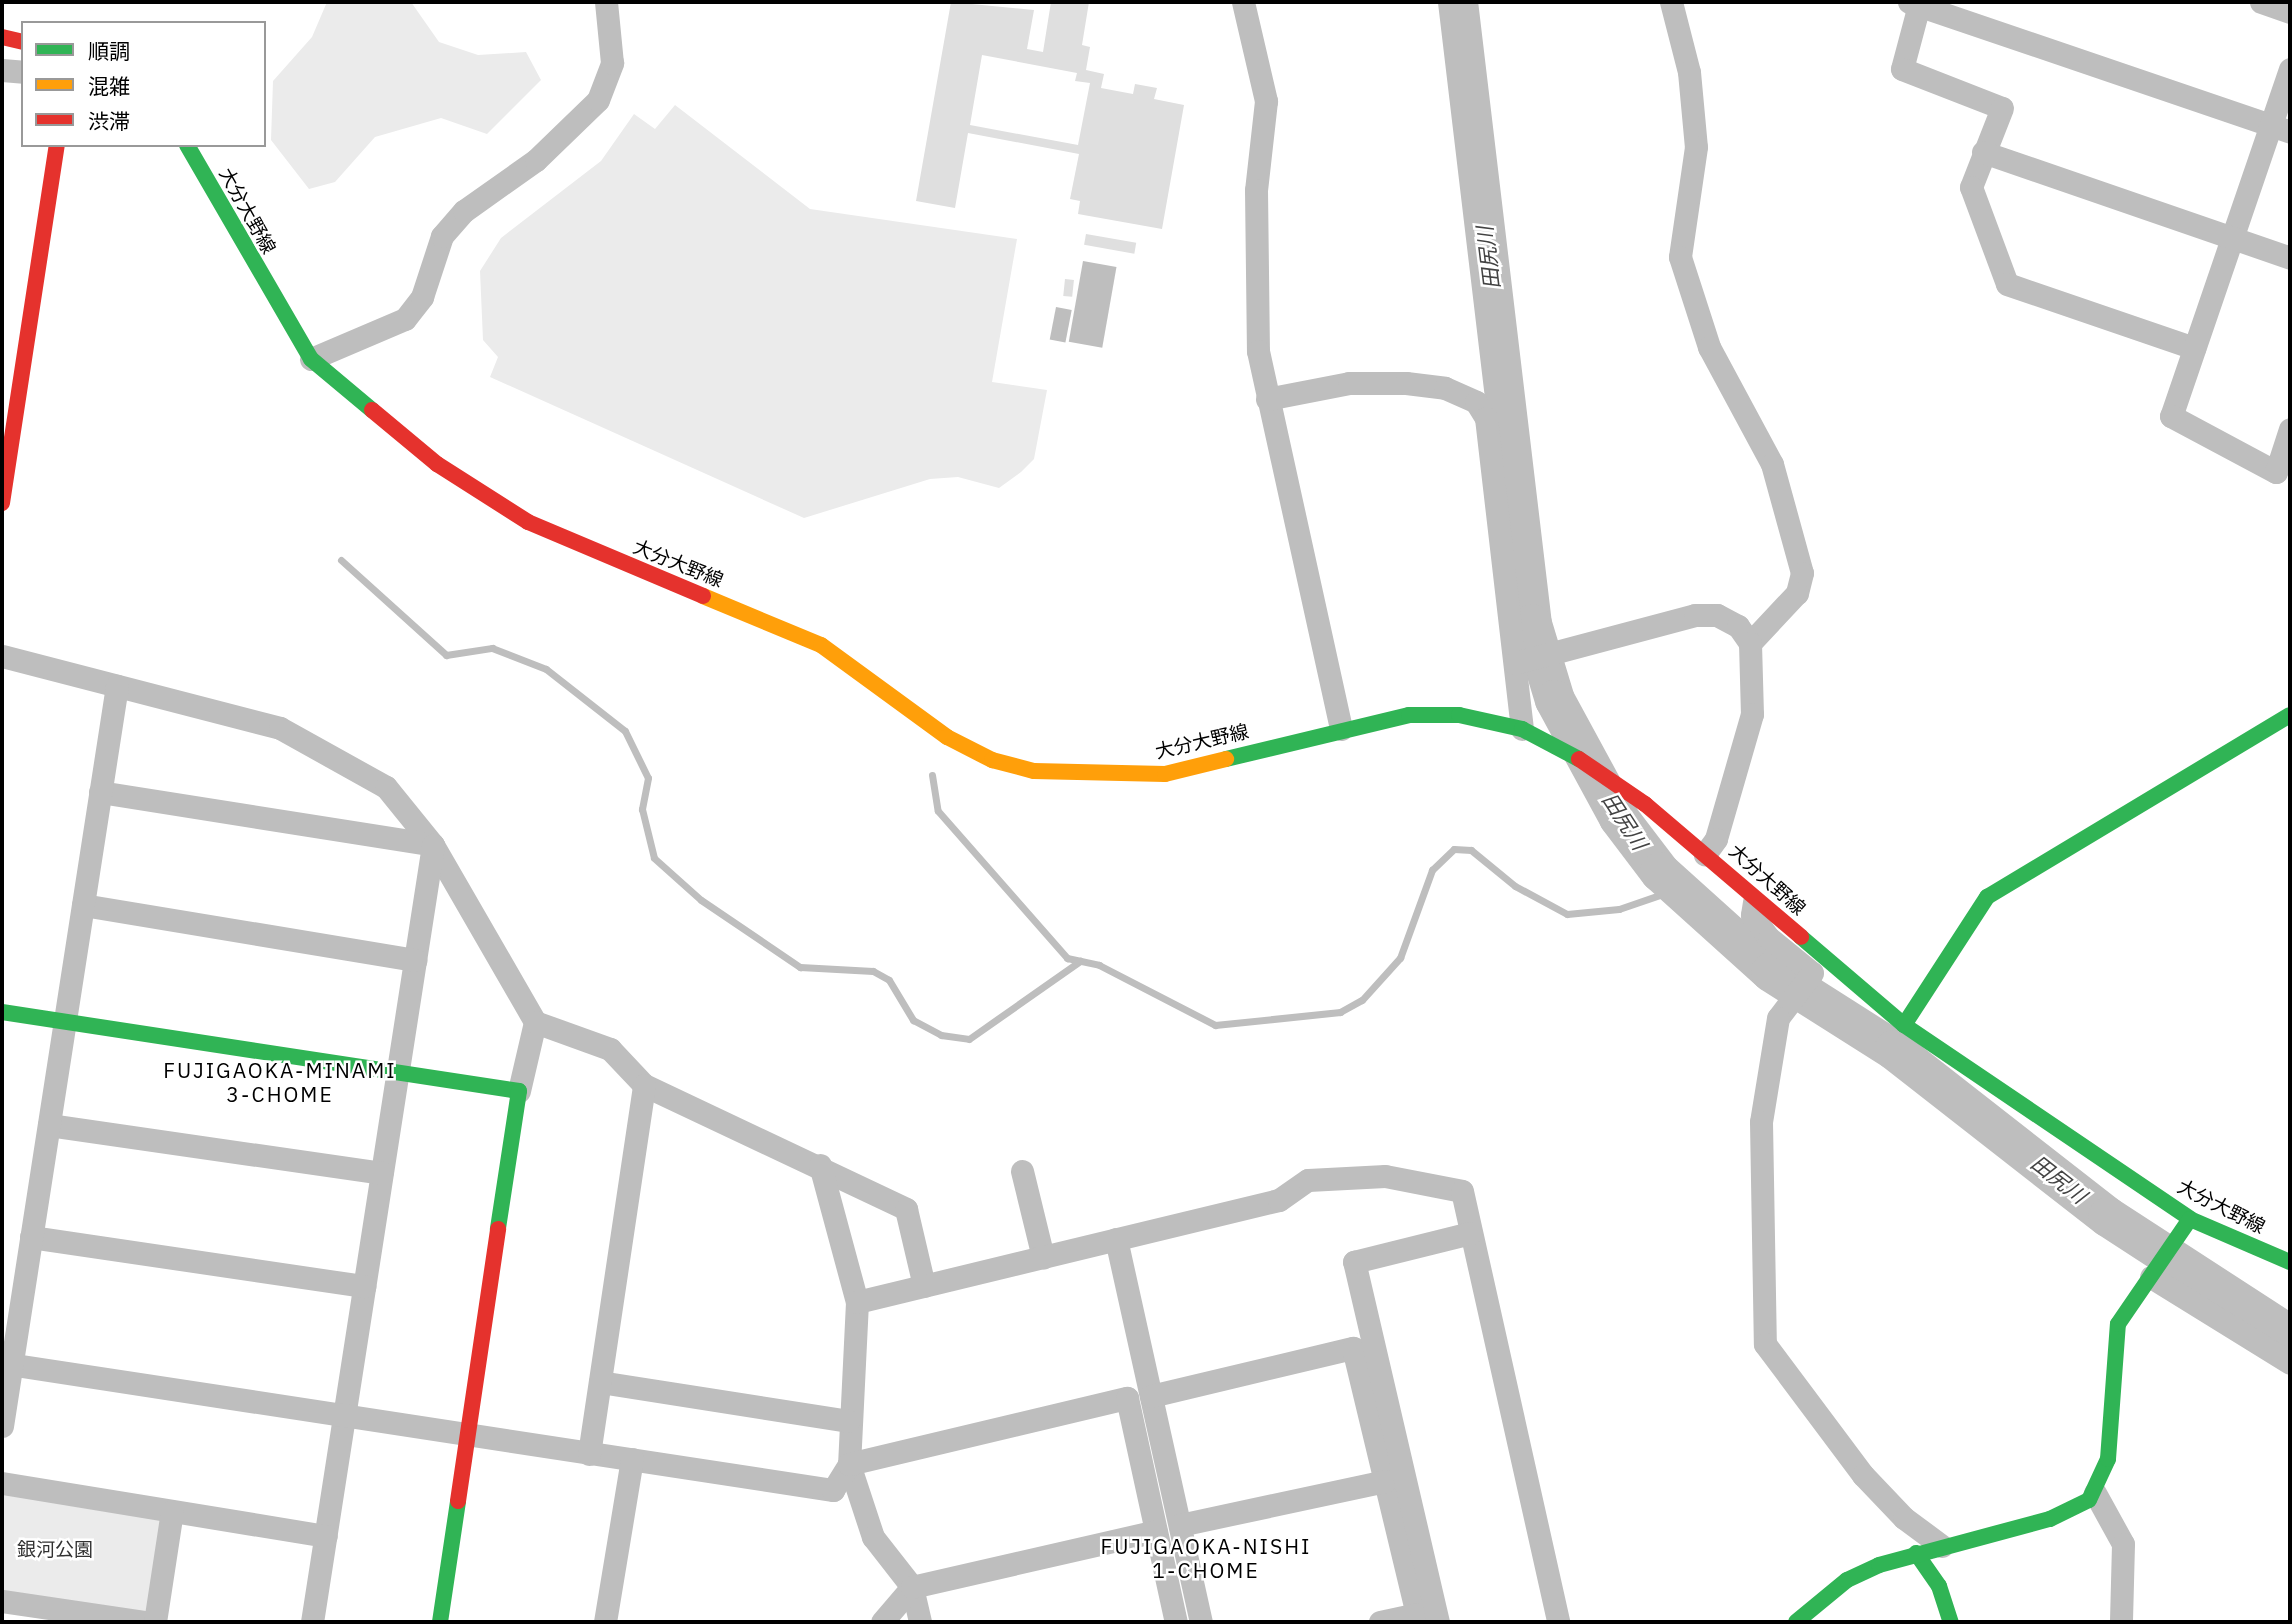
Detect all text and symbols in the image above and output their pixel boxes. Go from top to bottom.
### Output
legend [21,21,266,147]
text: 順調 [88,37,130,65]
text: 混雑 [88,72,130,100]
text: 渋滞 [88,107,130,135]
street label: 大分大野線 [214,164,280,258]
water label: 田尻川 [1472,225,1504,291]
street label: 大分大野線 [630,536,726,592]
street label: 大分大野線 [1153,720,1251,764]
water label: 田尻川 [1597,788,1653,854]
street label: 大分大野線 [1724,840,1810,920]
district label: FUJIGAOKA-MINAMI 3-CHOME [165,1057,395,1107]
water label: 田尻川 [2026,1150,2092,1208]
street label: 大分大野線 [2174,1175,2268,1239]
district label: FUJIGAOKA-NISHI 1-CHOME [1102,1533,1310,1583]
park label: 銀河公園 [17,1539,93,1561]

